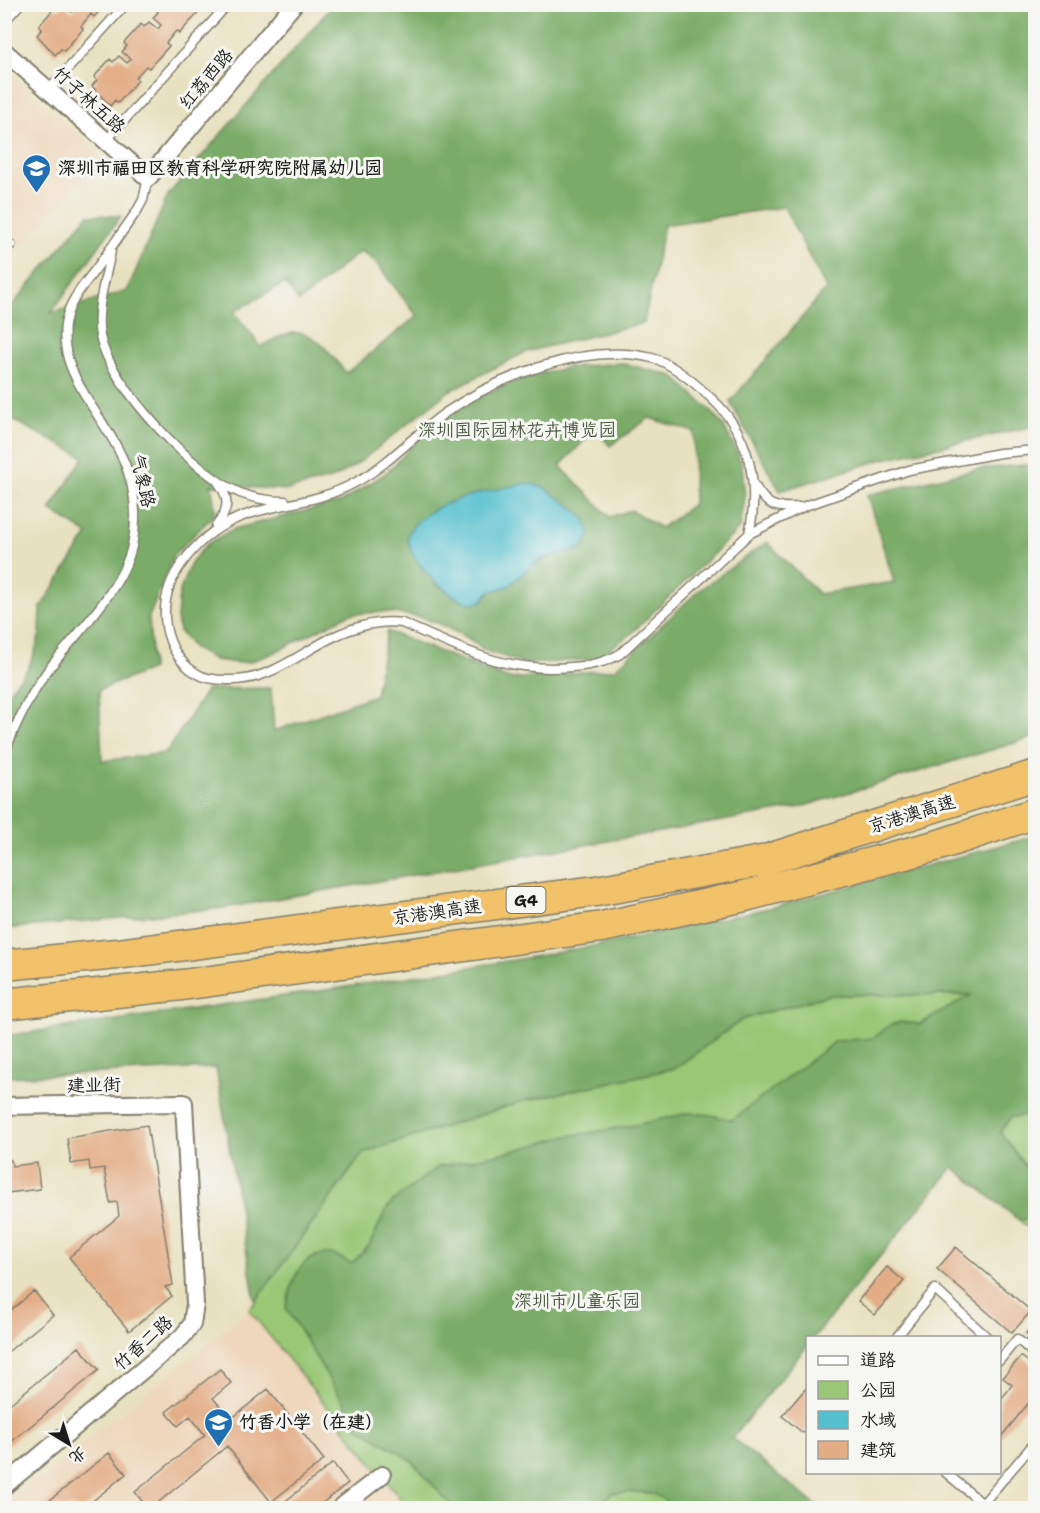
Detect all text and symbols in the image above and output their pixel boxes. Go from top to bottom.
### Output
street label: 红荔西路 [174,44,238,114]
street label: 竹子林五路 [48,61,130,139]
school or university icon: 深圳市福田区教育科学研究院附属幼儿园 [21,152,53,194]
place label: 深圳市福田区教育科学研究院附属幼儿园 [58,156,382,180]
park label: 深圳国际园林花卉博览园 [418,418,616,442]
street label: 气象路 [125,452,161,510]
street label: 京港澳高速 [865,789,959,839]
road number: G4 [506,887,546,913]
street label: 京港澳高速 [391,894,483,930]
street label: 建业街 [67,1073,121,1097]
park label: 深圳市儿童乐园 [514,1289,640,1313]
street label: 竹香二路 [108,1310,178,1376]
legend [806,1336,1001,1474]
text: 道路 [860,1348,896,1372]
text: 公园 [860,1378,896,1402]
school or university icon: 竹香小学（在建） [202,1406,234,1448]
text: 水域 [860,1408,896,1432]
place label: 竹香小学（在建） [239,1410,383,1434]
north arrow [39,1414,99,1474]
text: 建筑 [860,1438,896,1462]
text: 北 [65,1442,91,1469]

